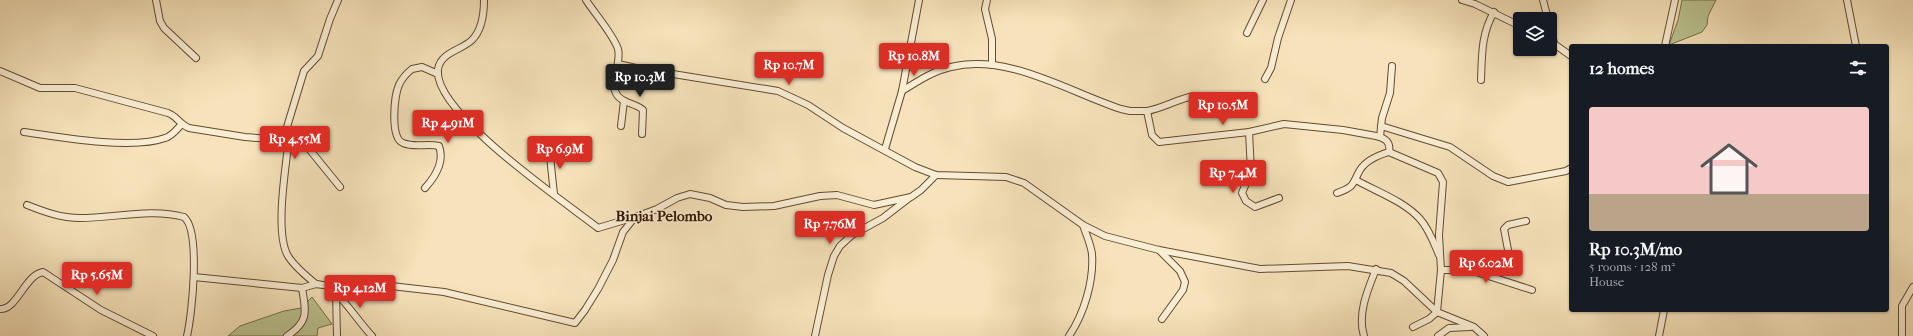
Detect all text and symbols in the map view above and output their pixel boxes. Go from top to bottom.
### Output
map controls [1513,12,1557,56]
button: layers [1513,12,1557,56]
pin: Rp 10.8M [873,43,955,77]
text: Rp 10.8M [888,48,940,63]
pin: Rp 10.7M [748,52,830,86]
text: Rp 10.7M [764,57,814,72]
icon: filters [1847,57,1869,79]
text: 12 homes [1589,58,1654,78]
pin: Rp 10.3M [599,64,681,98]
text: Rp 10.3M [615,69,665,84]
pin: Rp 10.5M [1182,92,1264,126]
text: Rp 10.5M [1198,97,1248,112]
pin: Rp 4.91M [407,110,489,144]
text: Rp 4.91M [422,115,474,130]
pin: Rp 4.55M [254,126,336,160]
text: Rp 4.55M [269,131,321,146]
icon: home [1693,133,1765,205]
pin: Rp 6.9M [523,136,597,170]
text: Rp 6.9M [536,141,584,156]
pin: Rp 7.4M [1196,160,1270,194]
text: Rp 7.4M [1209,165,1257,180]
district label: Binjai Pelombo [616,207,713,225]
pin: Rp 7.76M [789,211,871,245]
text: Rp 7.76M [804,216,856,231]
text: Rp 10.3M/mo [1589,239,1682,259]
pin: Rp 6.02M [1445,250,1527,284]
text: Rp 6.02M [1459,255,1513,270]
text: 5 rooms · 128 m² [1589,259,1675,274]
pin: Rp 5.65M [56,262,138,296]
text: Rp 5.65M [71,267,123,282]
text: House [1589,274,1624,289]
pin: Rp 4.12M [319,275,401,309]
text: Rp 4.12M [334,280,387,295]

